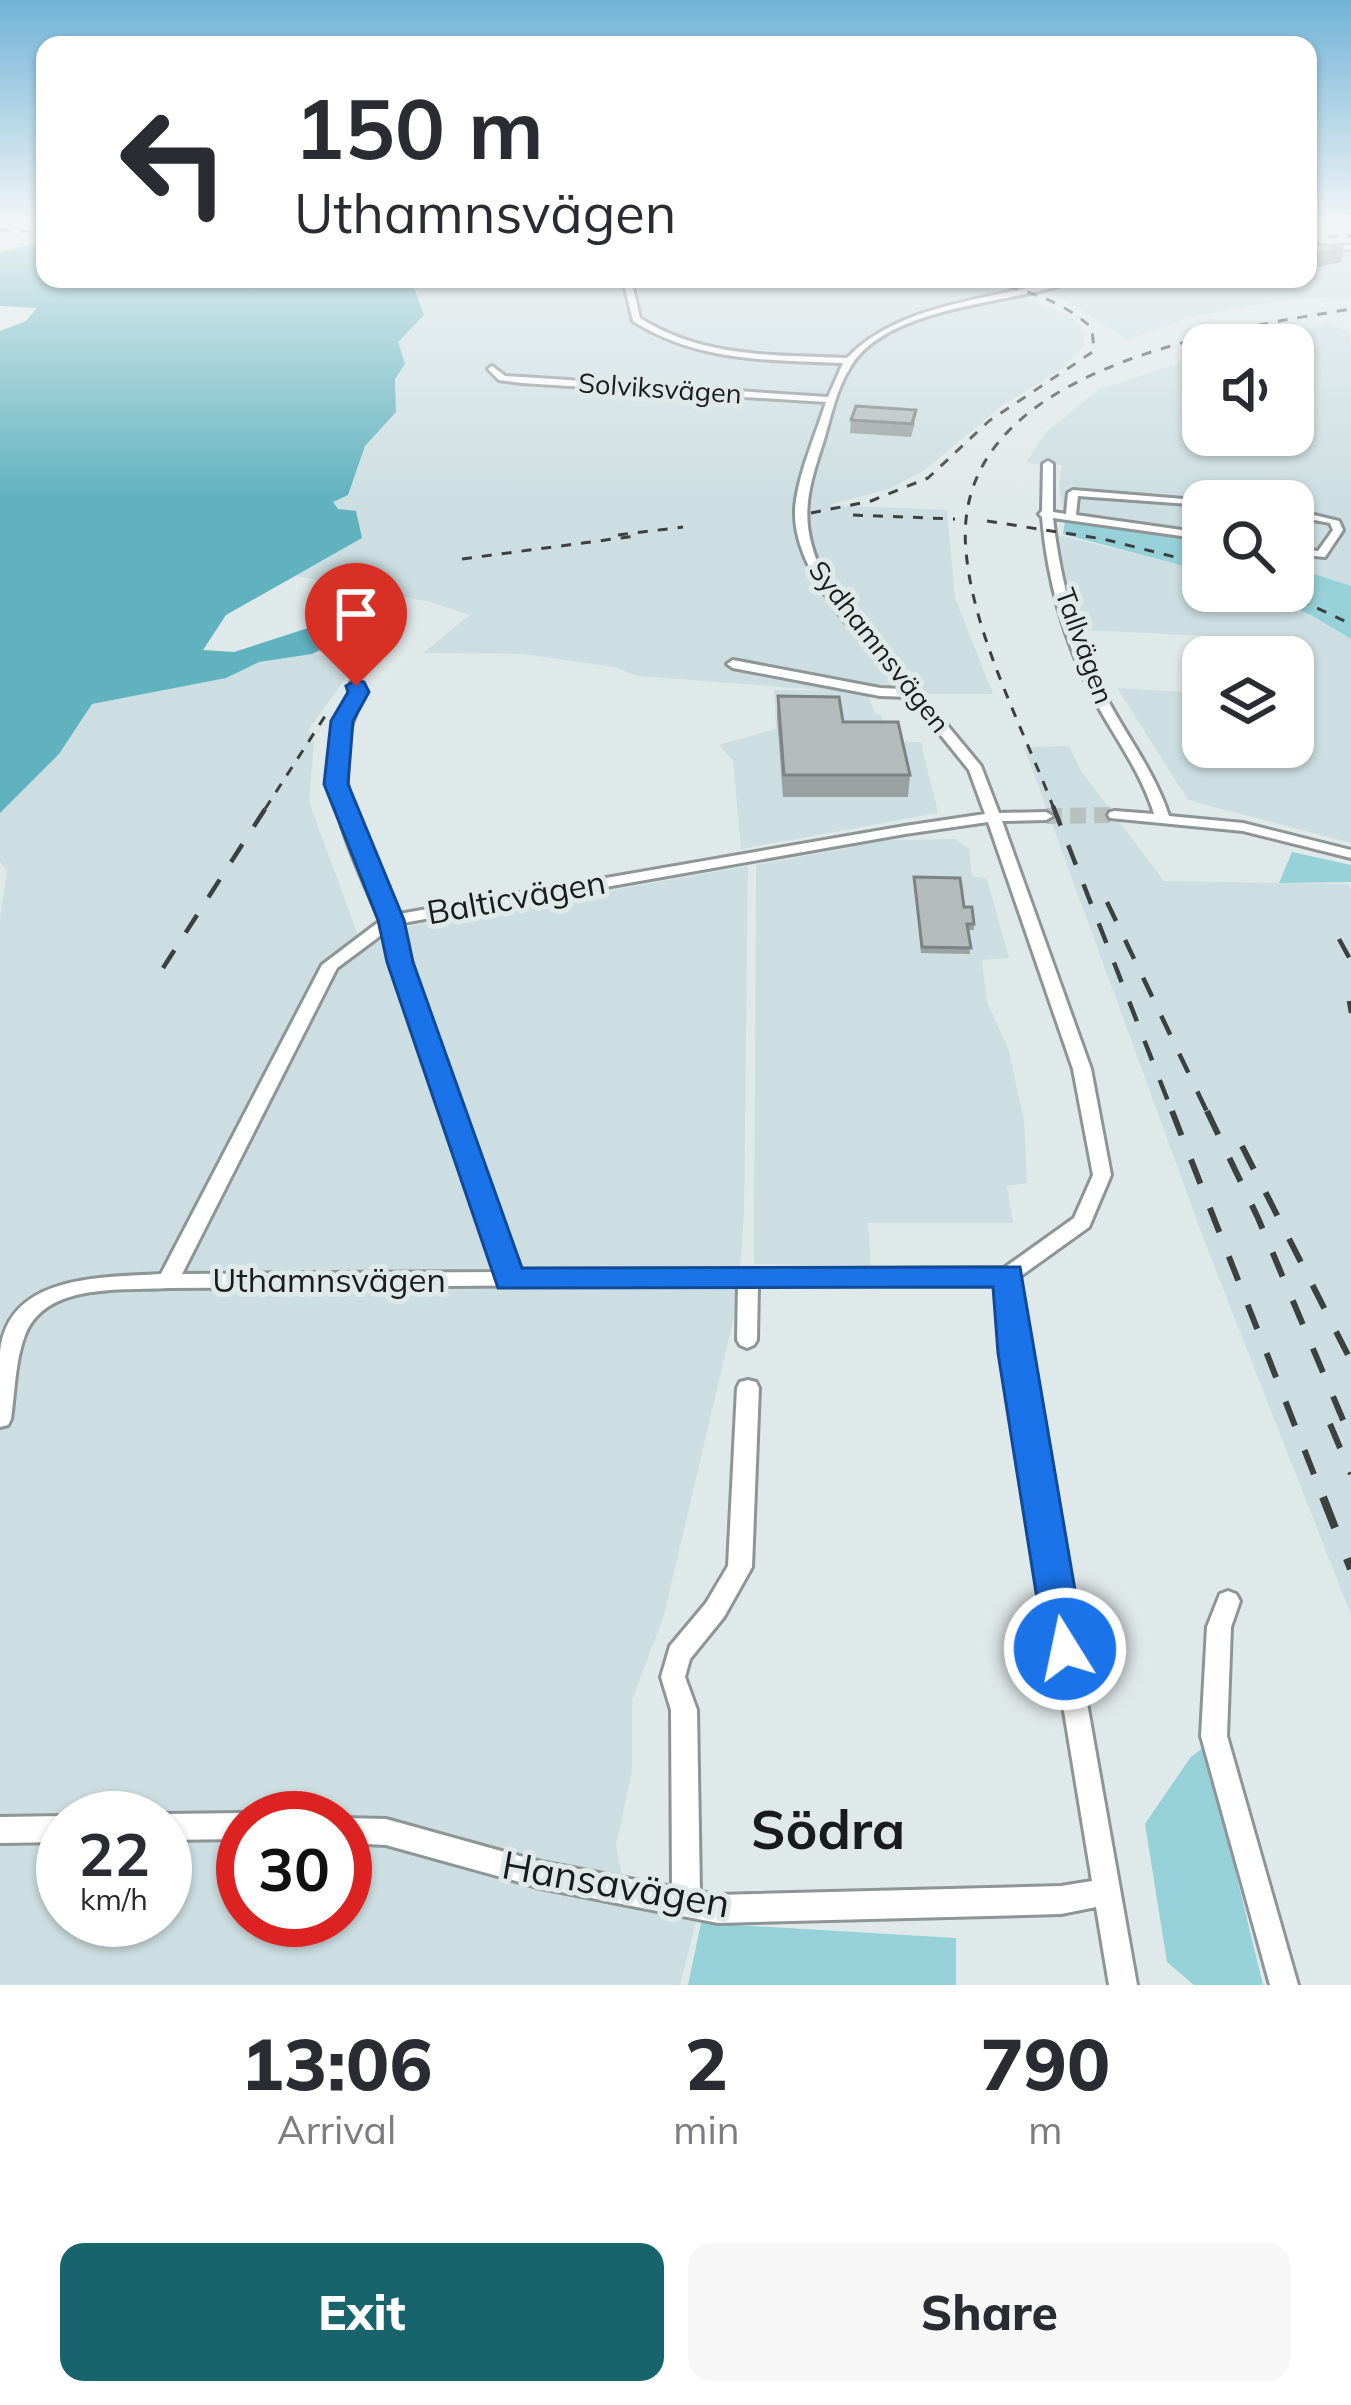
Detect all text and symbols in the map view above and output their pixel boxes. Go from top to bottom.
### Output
text: 150 m [294,75,544,180]
icon: left [96,84,252,240]
text: Uthamnsvägen [294,179,676,247]
map controls [1182,324,1314,768]
button: sound [1182,324,1314,456]
street label: Solviksvägen [577,365,743,411]
button: search [1182,480,1314,612]
street label: Sydhamnsvägen [802,554,958,739]
pin [305,563,407,686]
icon: arrive [323,581,389,647]
street label: Tallvägen [1048,583,1122,708]
button: layers [1182,636,1314,768]
street label: Balticvägen [423,861,608,932]
street label: Uthamnsvägen [212,1259,446,1300]
position arrow [1002,1586,1128,1712]
speed limit sign: 30 [216,1791,372,1947]
district label: Södra [751,1795,905,1863]
text: 22 [78,1816,150,1891]
street label: Hansavägen [498,1839,734,1928]
text: km/h [80,1880,148,1918]
text: 13:06 [241,2018,432,2108]
text: 2 [685,2018,728,2108]
text: 790 [981,2018,1110,2108]
text: Arrival [277,2105,396,2154]
text: min [673,2105,740,2154]
text: m [1028,2105,1062,2154]
button: Exit [60,2243,664,2381]
button: Share [688,2243,1291,2381]

